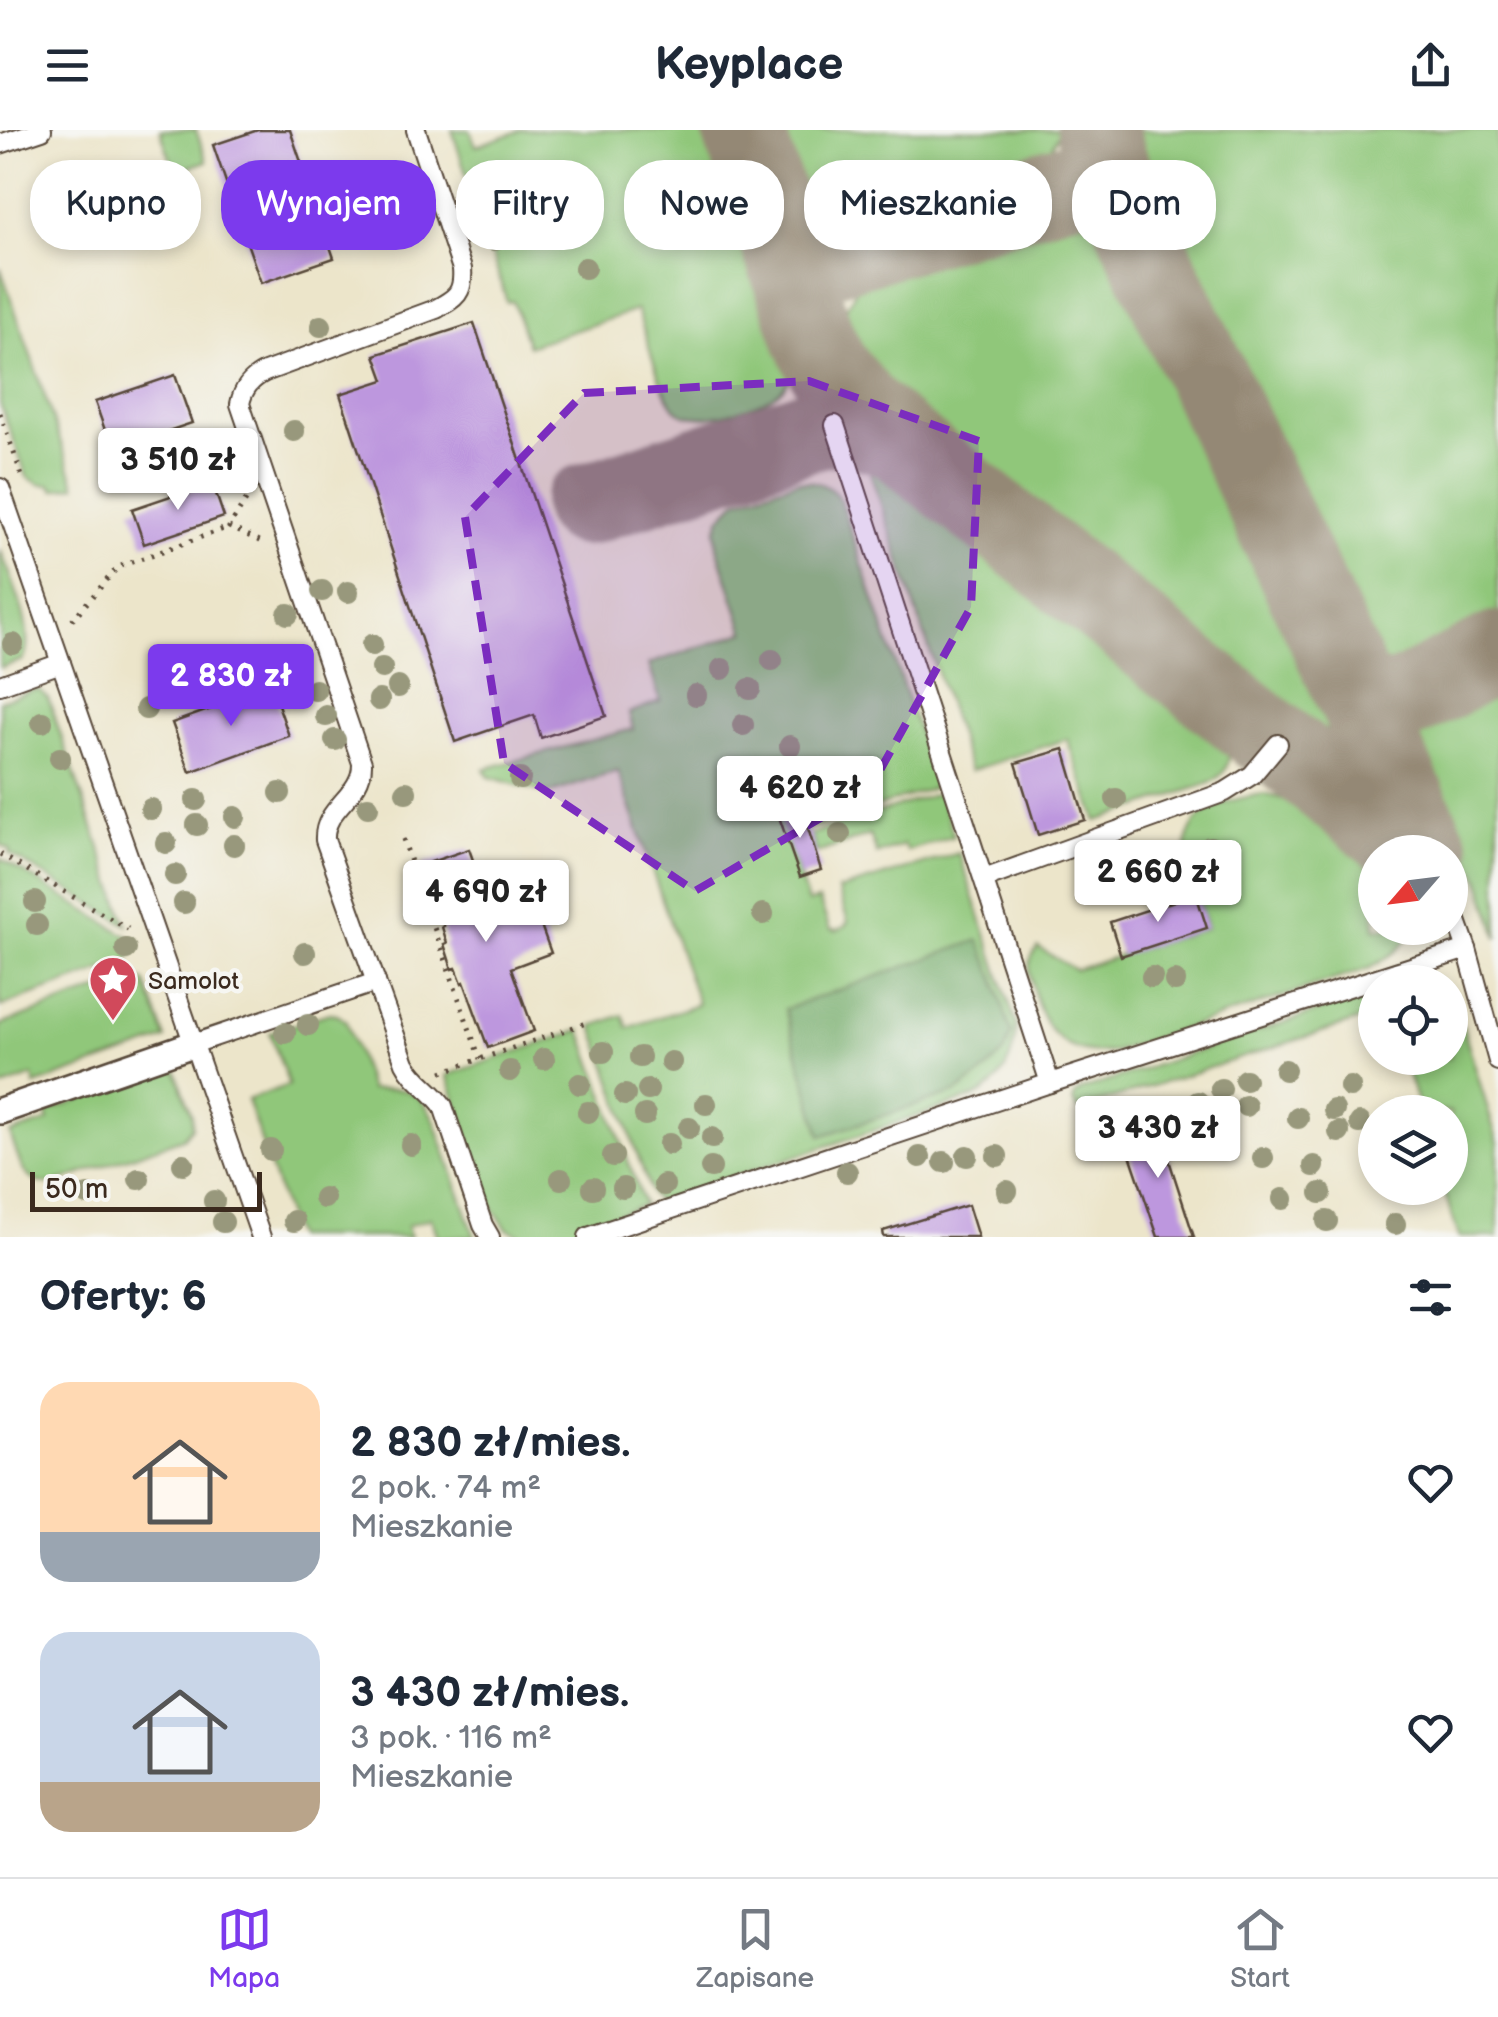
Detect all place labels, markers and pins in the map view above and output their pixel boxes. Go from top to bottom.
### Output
pin: 3 510 zł [75,428,281,513]
pin: 2 830 zł [128,644,334,729]
pin: 4 620 zł [697,756,903,841]
pin: 2 660 zł [1055,840,1261,925]
pin: 4 690 zł [383,860,589,945]
place icon: Samolot [87,954,139,1022]
place label: Samolot [148,966,239,997]
pin: 3 430 zł [1055,1096,1261,1181]

